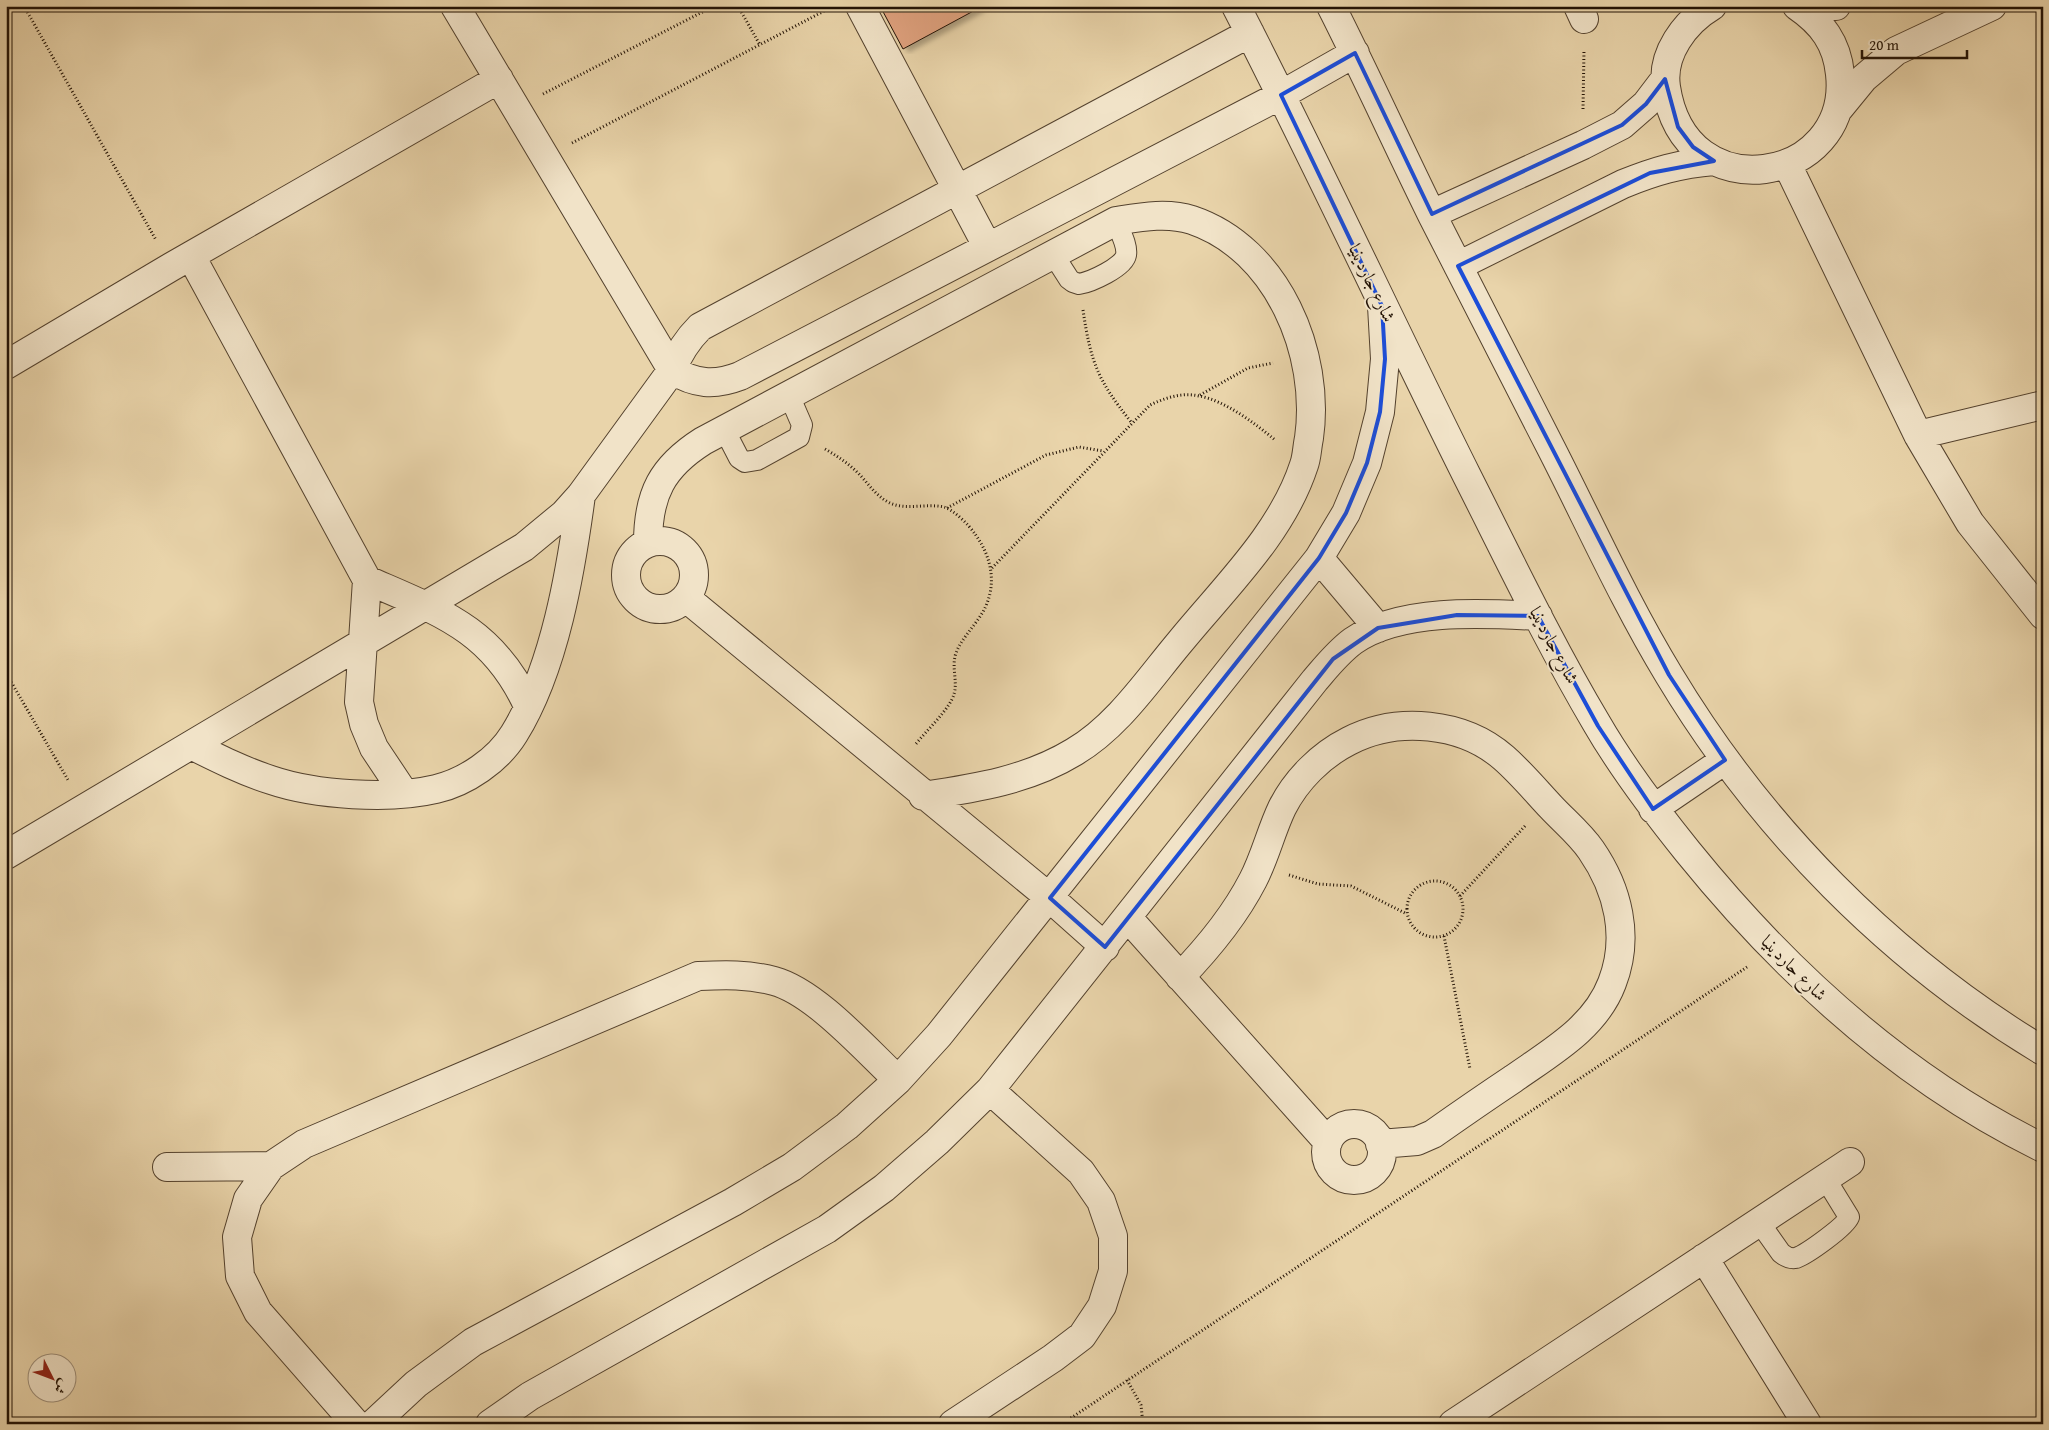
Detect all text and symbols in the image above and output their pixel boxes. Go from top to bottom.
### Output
scale bar [1862,28,1966,60]
text: 20 m [1869,34,1900,55]
street label: شارع جاردينيا [1340,239,1403,327]
street label: شارع جاردينيا [1521,601,1586,689]
street label: شارع جاردينيا [1754,928,1834,1008]
north arrow [28,1352,78,1402]
text: ش [50,1375,74,1399]

